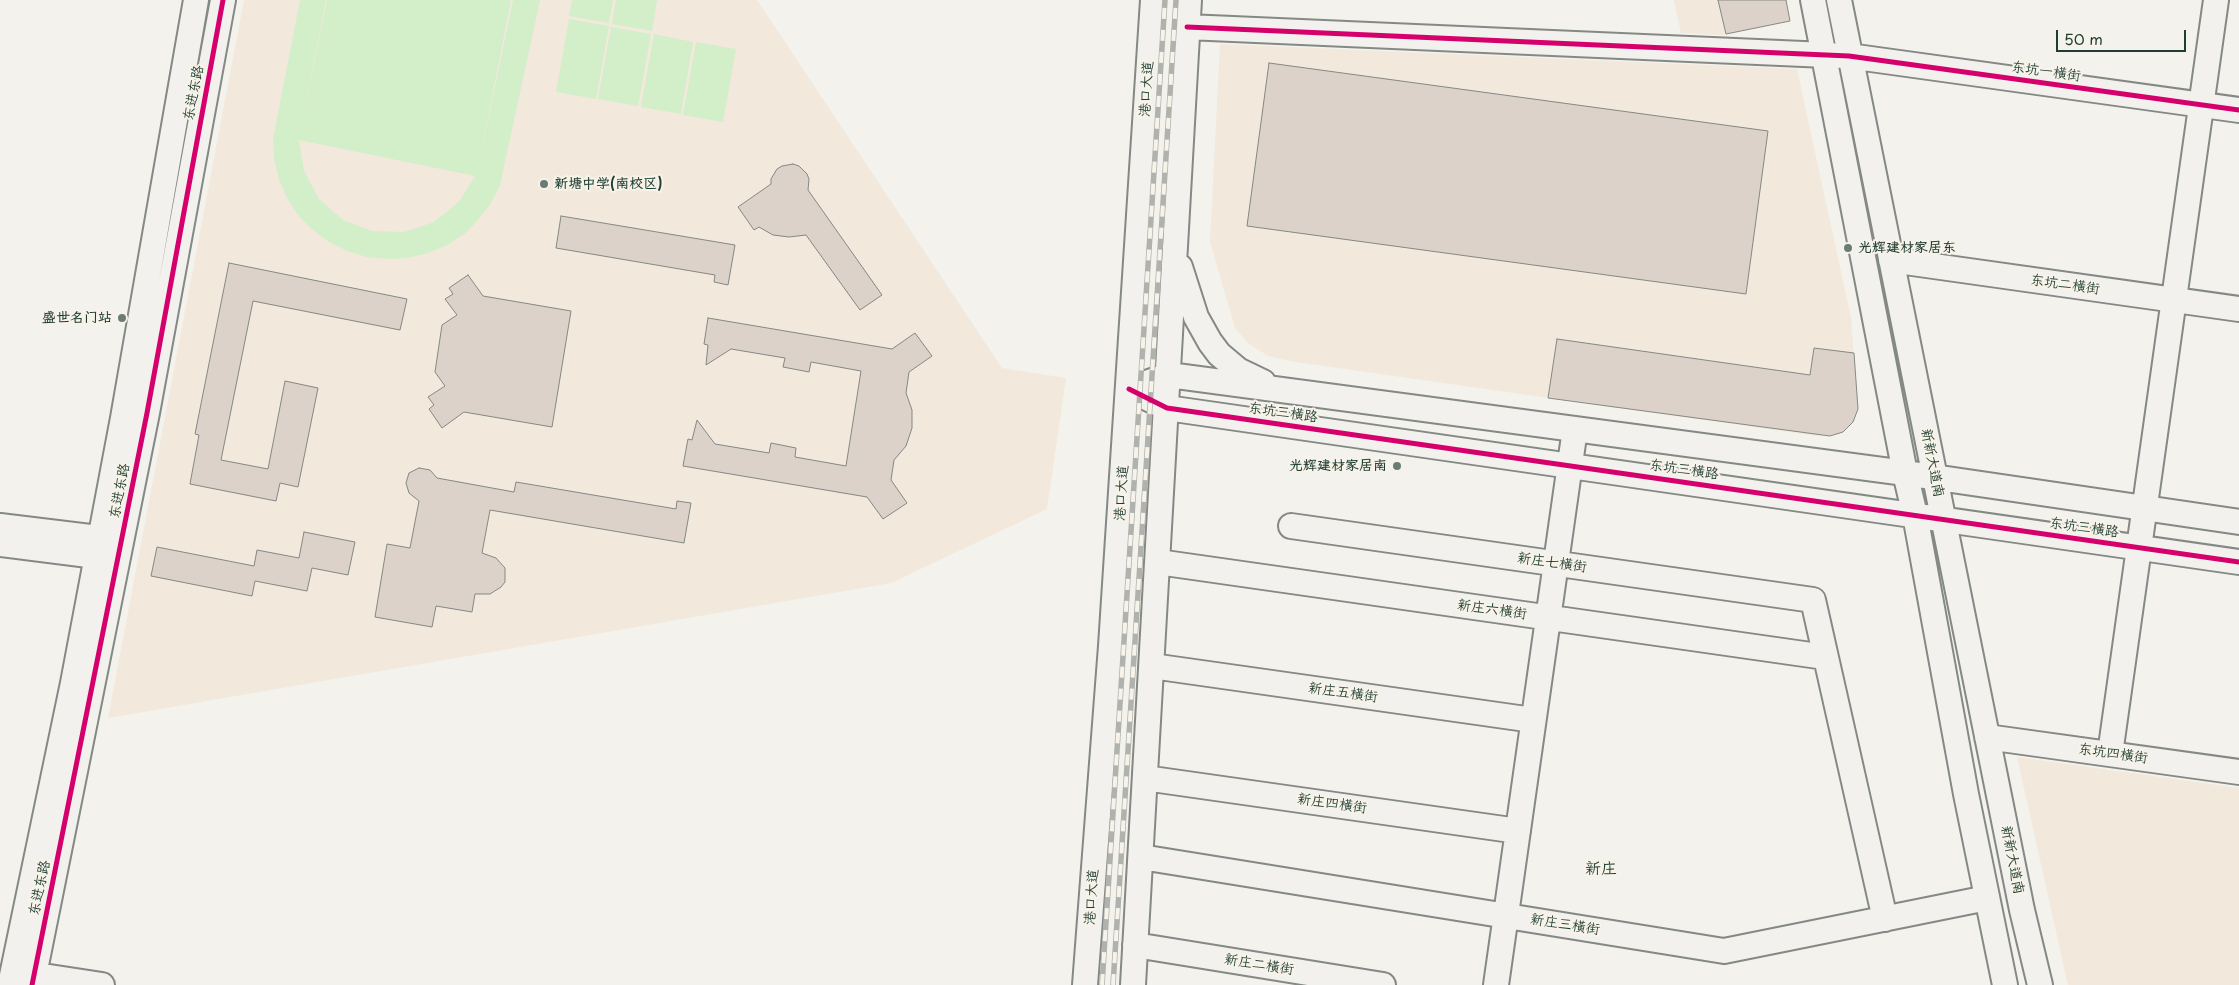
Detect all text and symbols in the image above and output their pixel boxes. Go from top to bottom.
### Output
scale bar [2059,20,2189,52]
text: 50 m [2064,27,2103,50]
street label: 东坑一横街 [2010,59,2082,85]
street label: 港口大道 [1137,60,1157,118]
street label: 东进东路 [180,64,208,122]
place label: 新塘中学(南校区) [554,176,663,192]
marker: 新塘中学(南校区) [538,178,550,190]
place label: 光辉建材家居东 [1858,240,1956,256]
marker: 光辉建材家居东 [1842,242,1854,254]
street label: 东坑二横街 [2029,272,2101,298]
place label: 盛世名门站 [42,310,112,326]
marker: 盛世名门站 [116,312,128,324]
street label: 东坑三横路 [1247,400,1319,426]
street label: 新新大道南 [1917,427,1947,499]
street label: 东坑三横路 [1648,457,1720,483]
place label: 光辉建材家居南 [1289,458,1387,474]
marker: 光辉建材家居南 [1391,460,1403,472]
street label: 东进东路 [106,462,134,520]
street label: 港口大道 [1112,464,1132,522]
street label: 东坑三横路 [2048,515,2120,541]
street label: 新庄七横街 [1516,550,1588,576]
street label: 新庄六横街 [1456,597,1528,623]
street label: 新庄五横街 [1307,680,1379,706]
street label: 东坑四横街 [2077,741,2149,767]
street label: 新庄四横街 [1296,791,1368,817]
street label: 新新大道南 [1997,824,2027,896]
street label: 东进东路 [26,859,54,917]
district label: 新庄 [1585,860,1617,880]
street label: 港口大道 [1082,868,1102,926]
street label: 新庄三横街 [1529,911,1601,939]
street label: 新庄二横街 [1223,951,1295,979]

